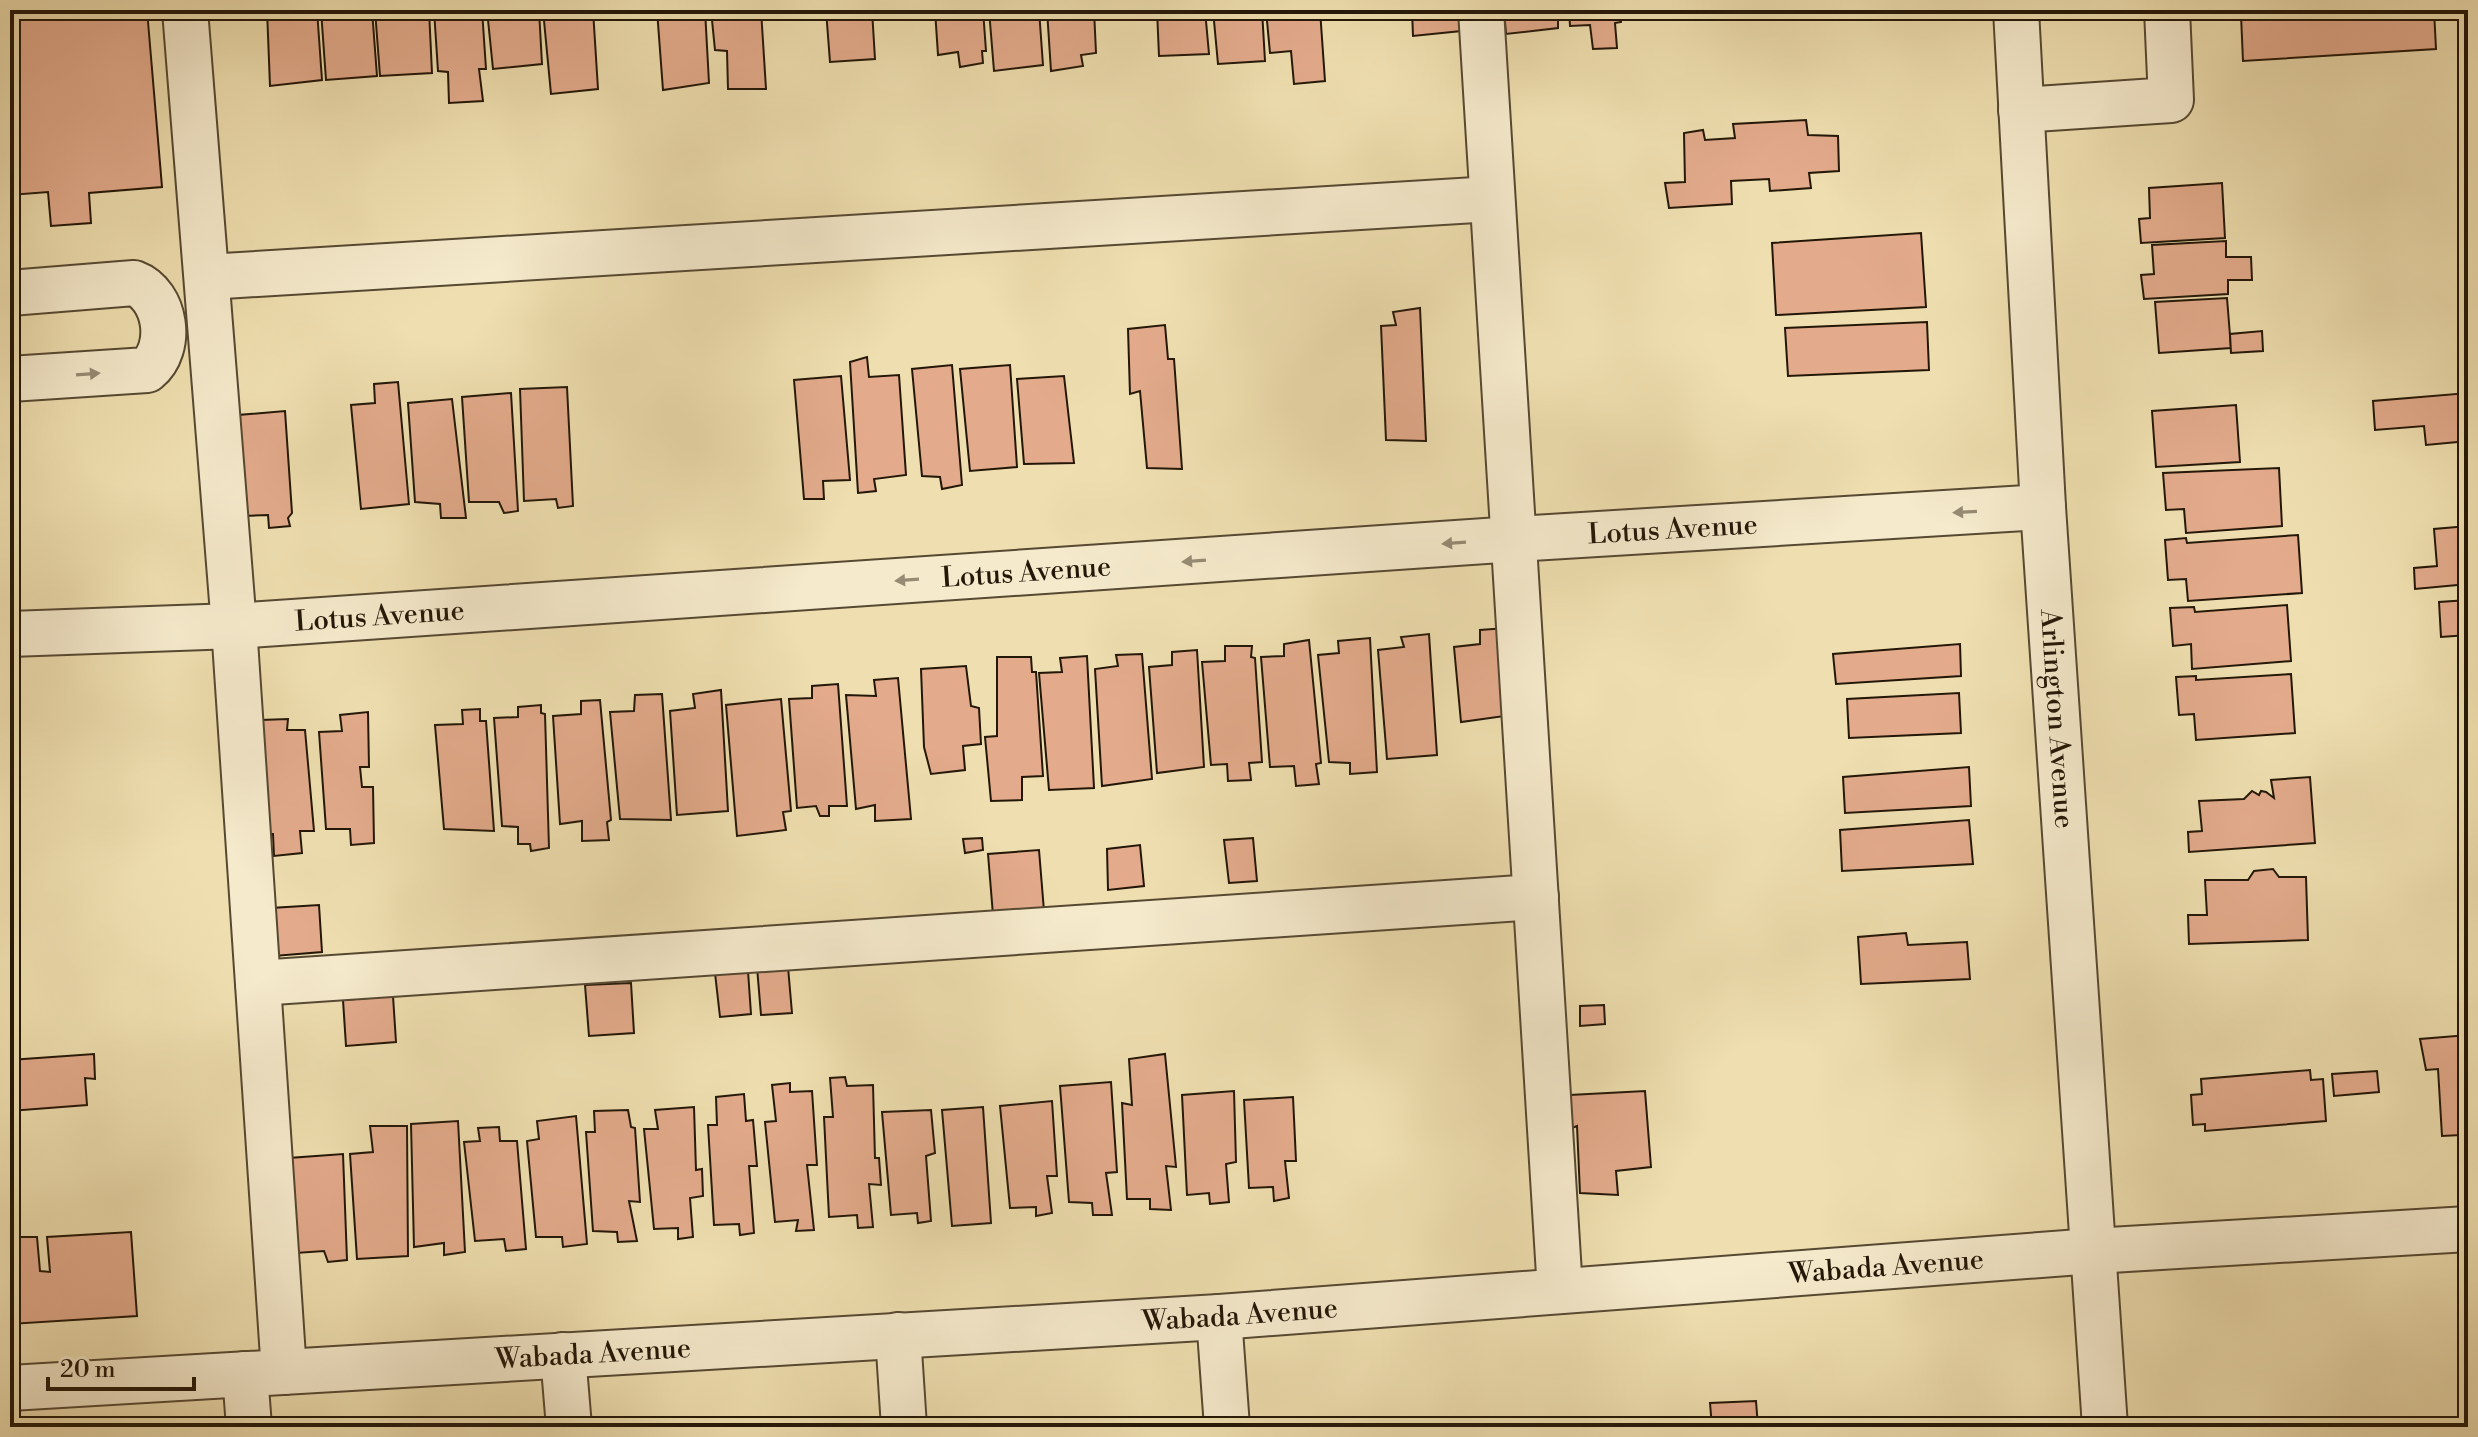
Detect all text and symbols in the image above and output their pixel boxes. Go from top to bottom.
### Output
one-way arrow [76,367,101,380]
one-way arrow [1952,506,1977,519]
street label: Lotus Avenue [1587,507,1759,552]
one-way arrow [1441,537,1466,550]
street label: Lotus Avenue [940,549,1112,595]
one-way arrow [1181,555,1206,568]
one-way arrow [894,574,919,587]
street label: Lotus Avenue [293,593,466,639]
street label: Arlington Avenue [2032,607,2082,830]
street label: Wabada Avenue [1786,1242,1985,1292]
street label: Wabada Avenue [1140,1291,1339,1339]
street label: Wabada Avenue [493,1331,692,1377]
scale bar [48,1341,194,1391]
text: 20 m [60,1355,116,1385]

